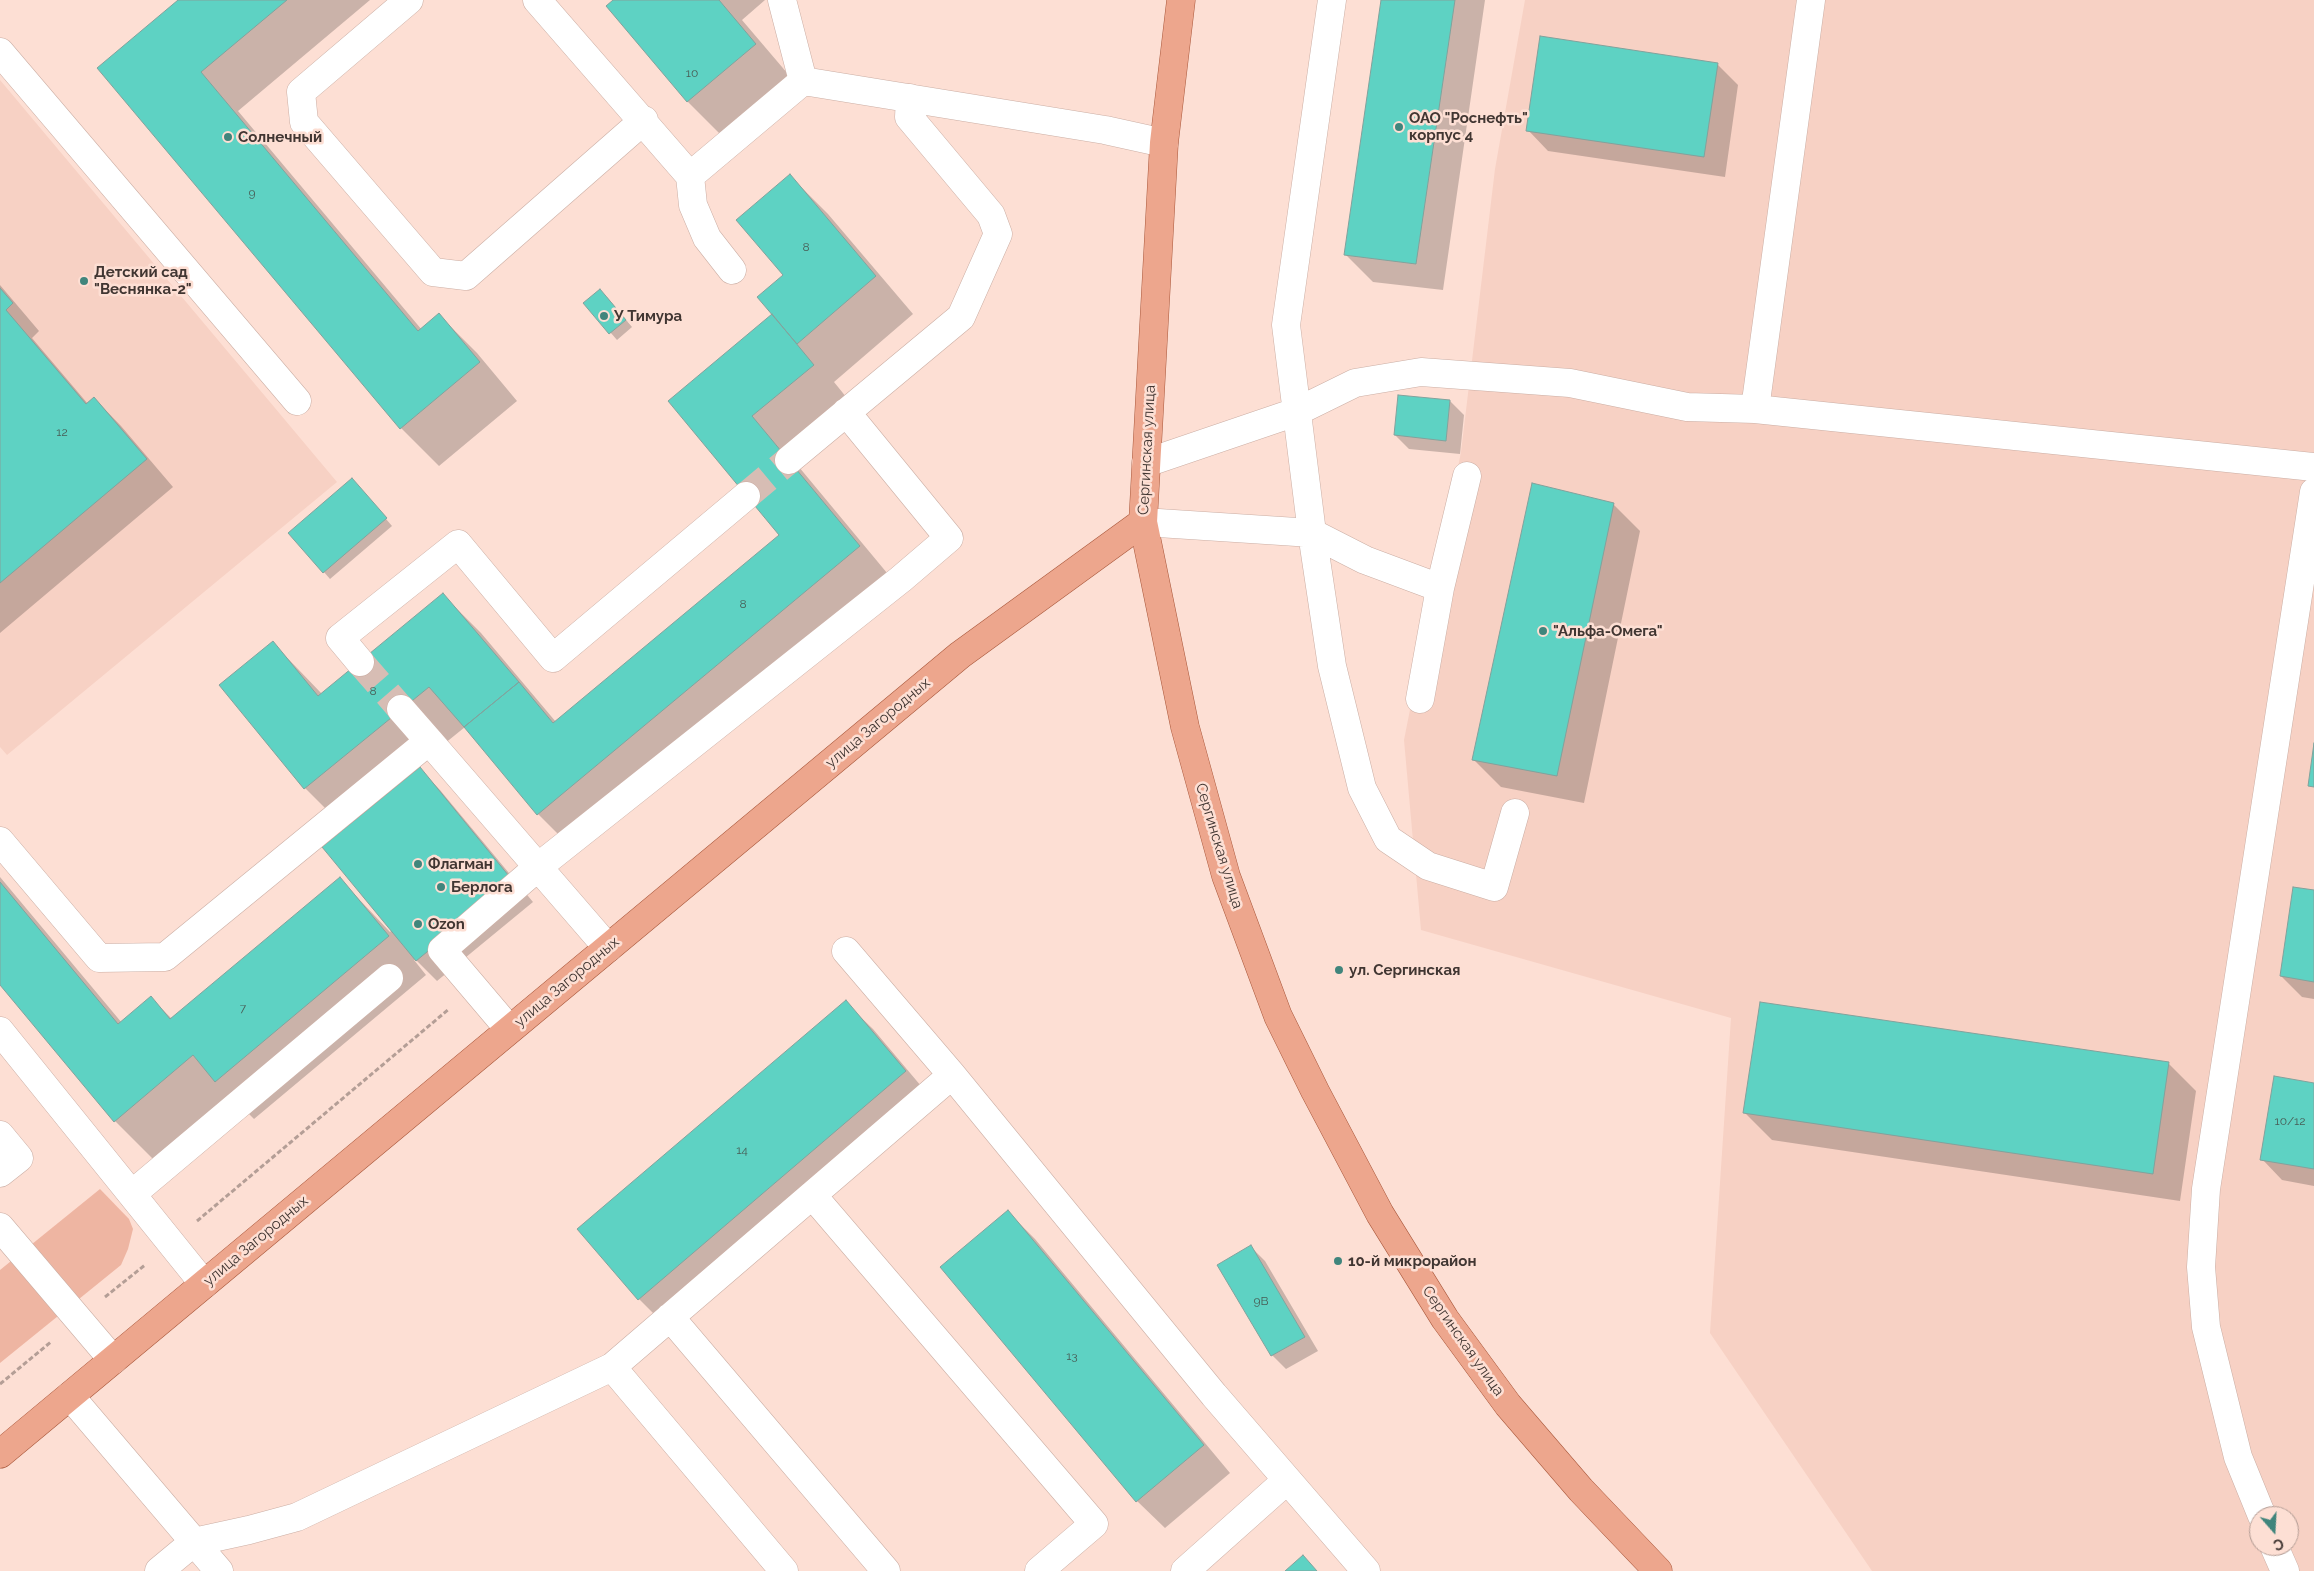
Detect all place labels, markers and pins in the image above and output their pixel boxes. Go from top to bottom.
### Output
place label: ОАО "Роснефть" корпус 4 [1409,109,1528,144]
marker: ОАО "Роснефть" корпус 4 [1393,121,1405,133]
place label: Солнечный [238,128,322,146]
marker: Солнечный [222,131,234,143]
place label: Детский сад "Веснянка-2" [94,263,192,298]
marker: Детский сад "Веснянка-2" [78,275,90,287]
place label: У Тимура [614,307,682,325]
marker: У Тимура [598,310,610,322]
place label: "Альфа-Омега" [1553,622,1663,640]
marker: "Альфа-Омега" [1537,625,1549,637]
place label: Флагман [428,855,493,873]
marker: Флагман [412,858,424,870]
place label: Берлога [451,878,512,896]
marker: Берлога [435,881,447,893]
place label: Ozon [428,915,465,933]
marker: Ozon [412,918,424,930]
place label: ул. Сергинская [1349,961,1460,979]
marker: ул. Сергинская [1333,964,1345,976]
place label: 10-й микрорайон [1348,1252,1476,1270]
marker: 10-й микрорайон [1332,1255,1344,1267]

